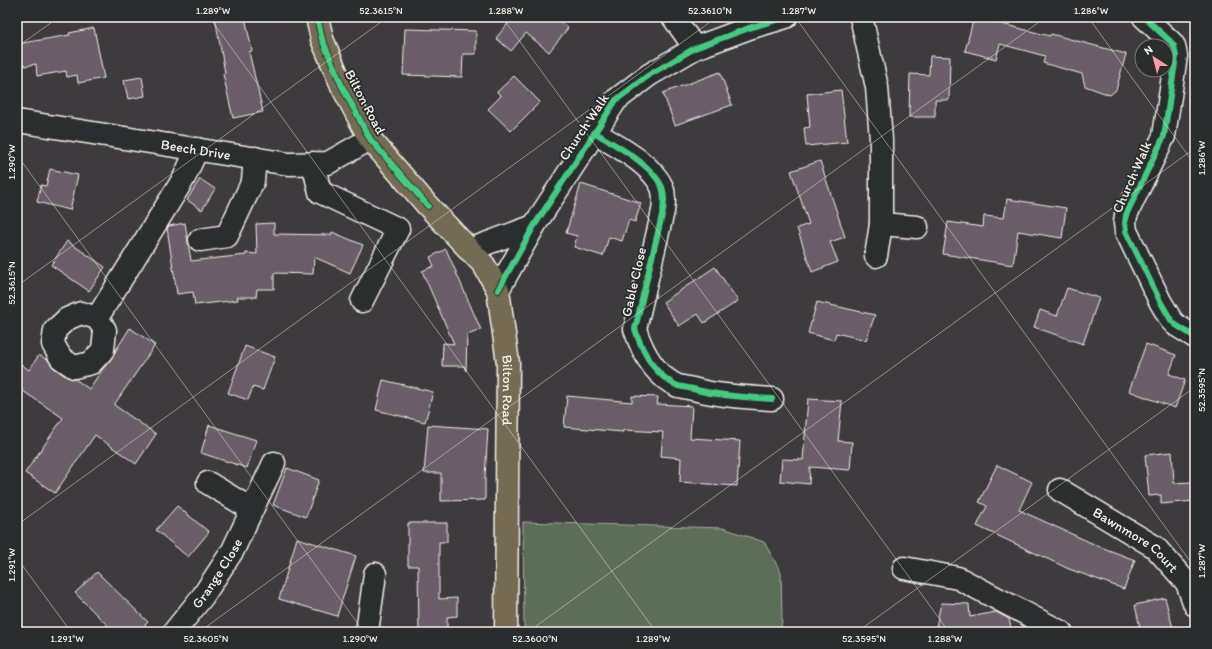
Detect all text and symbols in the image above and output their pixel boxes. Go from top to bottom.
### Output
text: 1.289°W [196,4,231,17]
text: 52.3615°N [359,4,403,17]
text: 1.288°W [489,4,524,17]
text: 52.3610°N [688,4,732,17]
text: 1.287°W [782,4,817,17]
text: 1.286°W [1074,4,1109,17]
north arrow [1134,38,1174,78]
text: N [1142,43,1155,58]
street label: Bilton Road [341,67,389,137]
street label: Church Walk [555,90,613,164]
street label: Beech Drive [160,135,232,163]
street label: Church Walk [1109,138,1156,216]
text: 1.286°W [1195,140,1208,175]
text: 1.290°W [5,144,18,180]
street label: Gable Close [618,245,650,318]
text: 52.3615°N [5,261,18,305]
street label: Bilton Road [498,354,517,426]
text: 52.3595°N [1195,368,1208,412]
street label: Bawnmore Court [1090,503,1182,576]
street label: Grange Close [188,535,246,612]
text: 1.287°W [1195,543,1208,578]
text: 1.291°W [5,548,18,582]
text: 1.291°W [50,632,84,645]
text: 52.3605°N [184,632,229,645]
text: 1.290°W [342,632,378,645]
text: 52.3600°N [512,632,558,645]
text: 1.289°W [636,632,671,645]
text: 52.3595°N [842,632,886,645]
text: 1.288°W [928,632,963,645]

